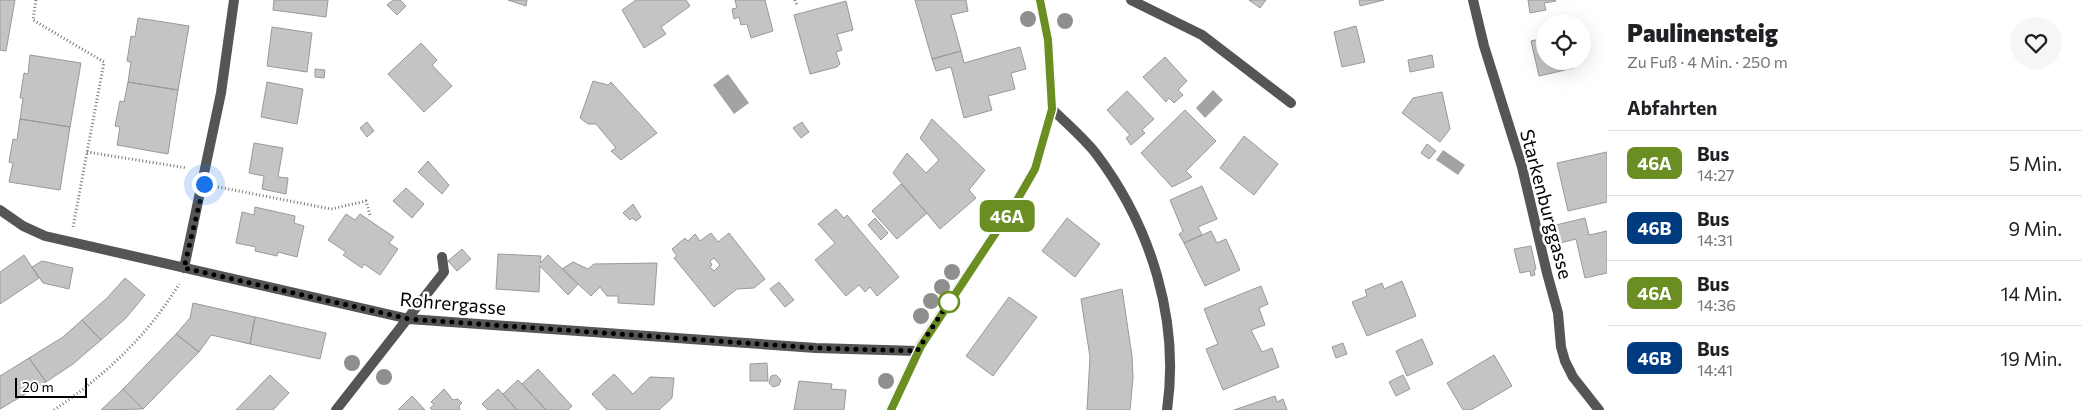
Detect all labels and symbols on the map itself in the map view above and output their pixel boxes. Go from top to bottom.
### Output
street label: Starkenburggasse [1516,127,1578,281]
your location [192,172,217,197]
line badge: 46A [978,200,1036,232]
street label: Rohrergasse [399,287,507,319]
unlabelled marker [938,291,960,313]
scale bar [15,375,88,398]

